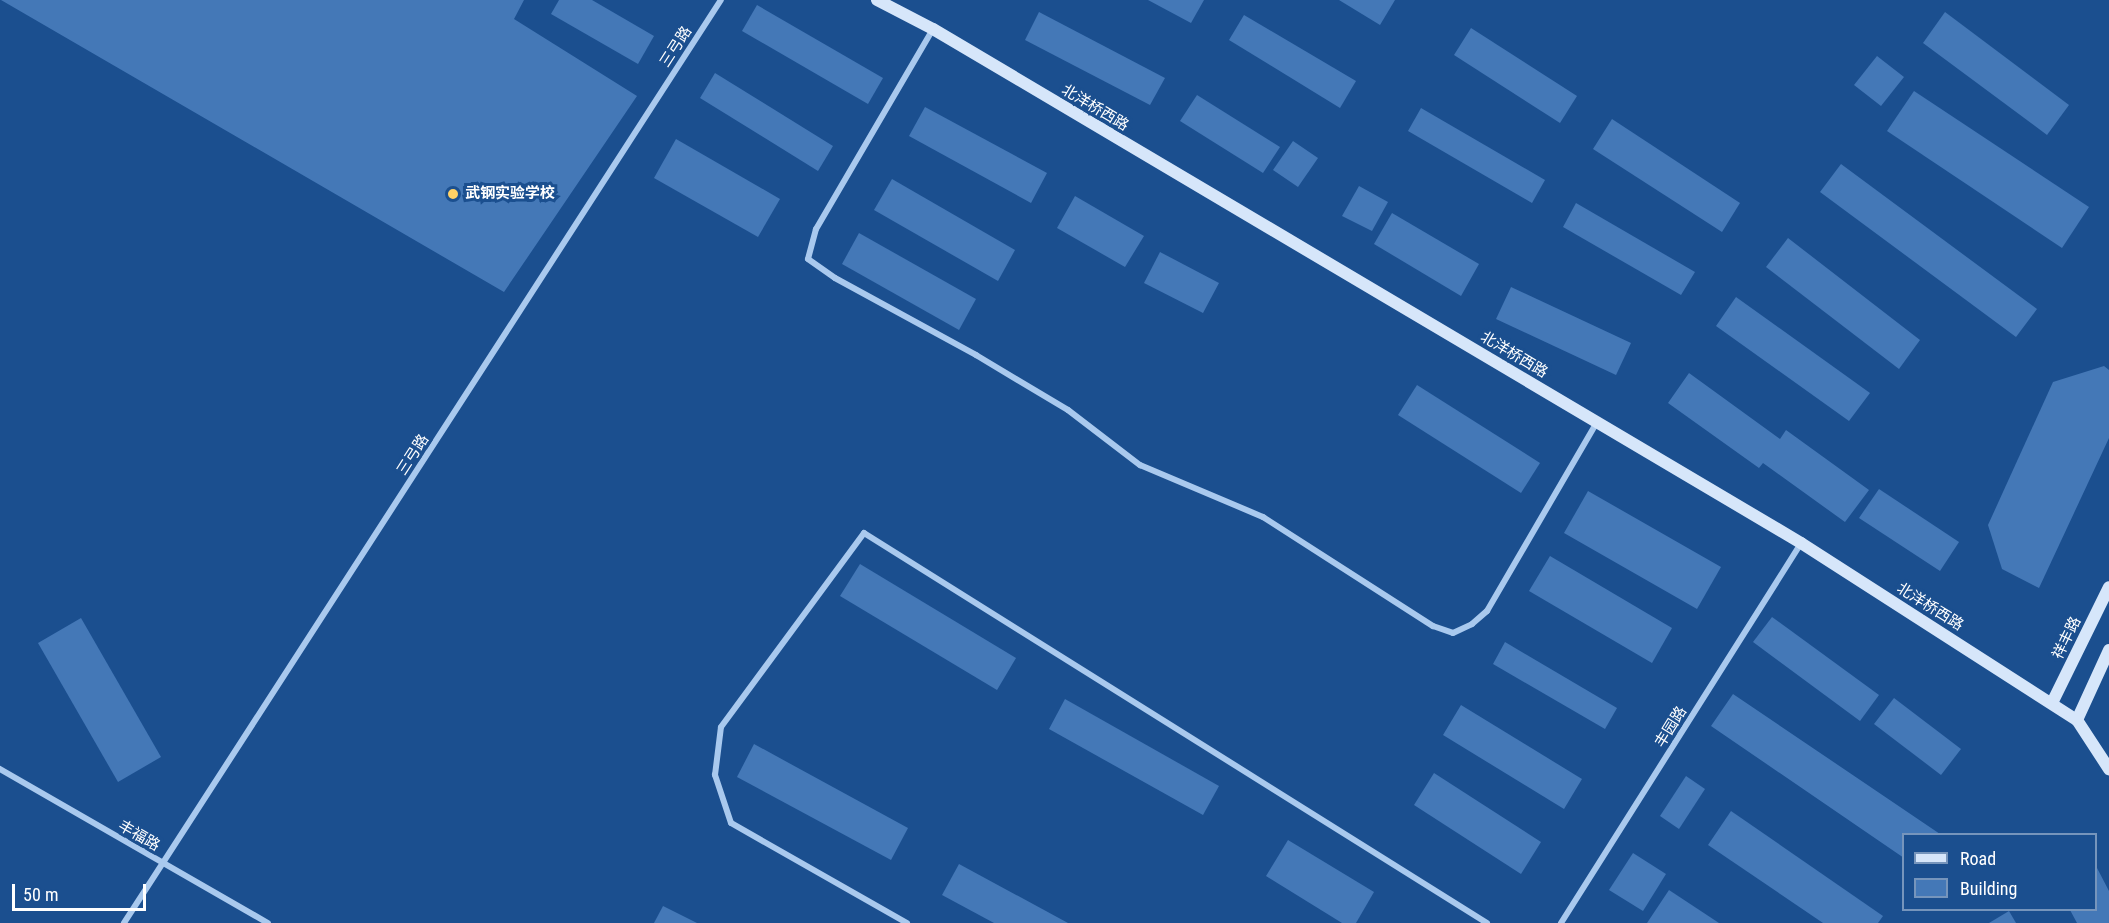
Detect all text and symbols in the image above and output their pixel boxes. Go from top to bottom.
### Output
street label: 三弓路 [656,23,696,71]
street label: 北洋桥西路 [1058,81,1132,135]
place label: 武钢实验学校 [465,185,555,203]
marker: 武钢实验学校 [446,187,460,201]
street label: 北洋桥西路 [1477,328,1551,382]
street label: 三弓路 [393,431,433,479]
street label: 北洋桥西路 [1893,579,1967,635]
street label: 祥丰路 [2049,614,2085,662]
street label: 丰园路 [1651,703,1691,751]
street label: 丰福路 [115,817,163,855]
legend [1902,833,2097,911]
text: Road [1960,848,1996,869]
scale bar [15,872,148,910]
text: Building [1960,878,2017,899]
text: 50 m [23,884,58,905]

